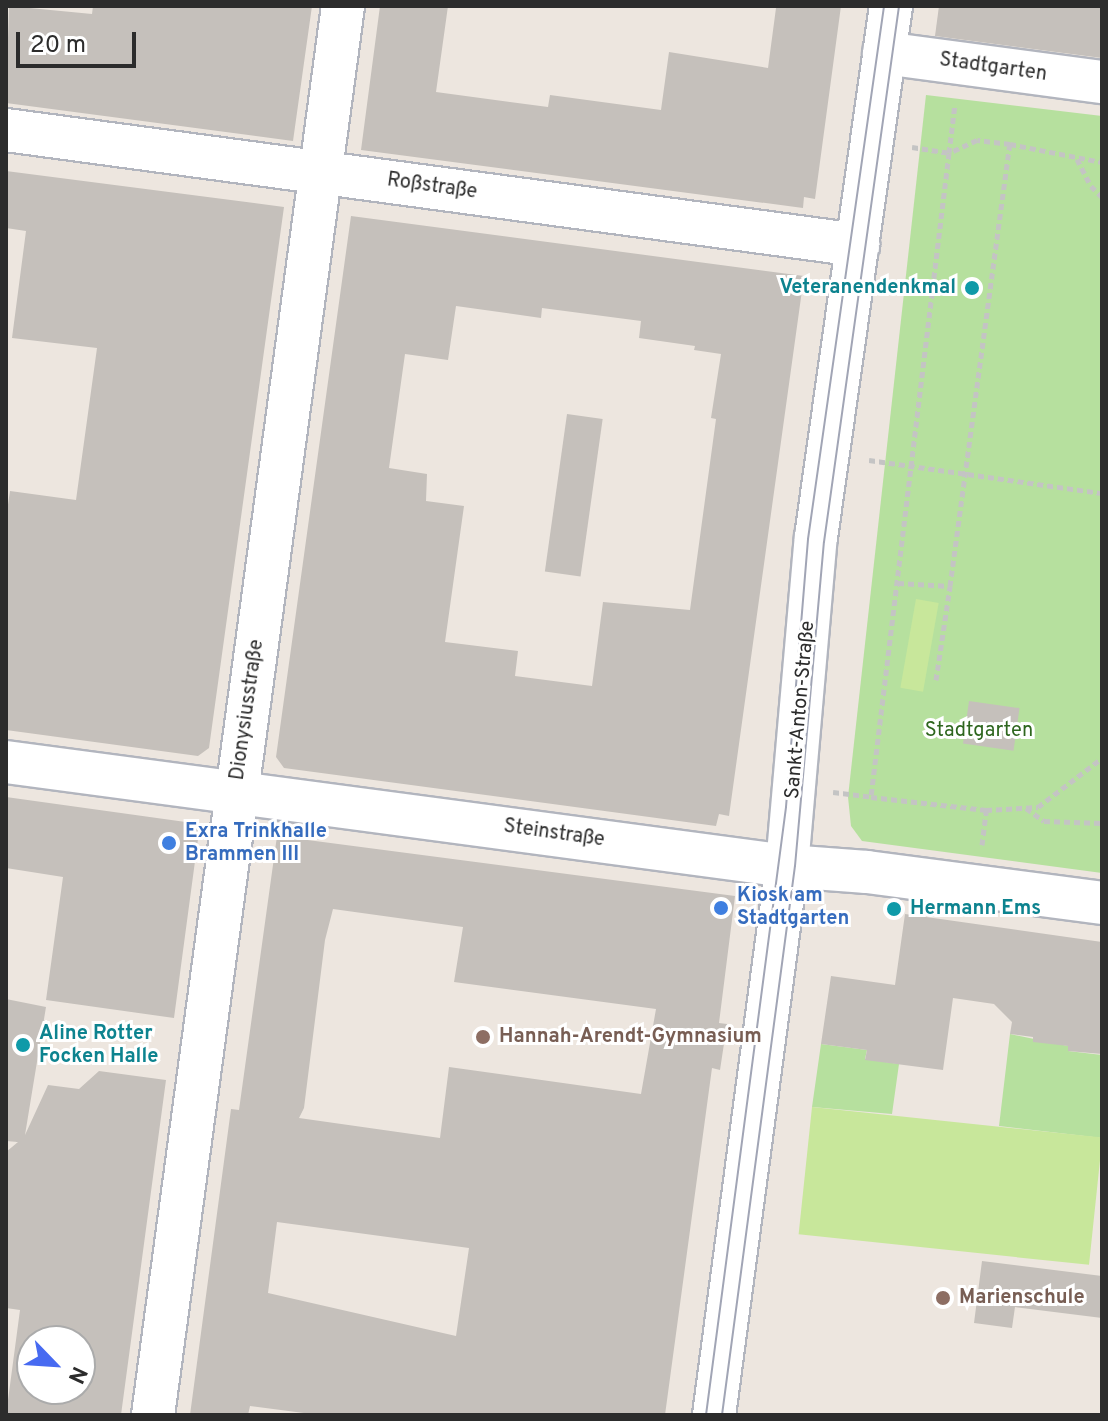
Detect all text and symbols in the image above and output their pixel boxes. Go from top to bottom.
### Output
scale bar [20,16,140,66]
text: 20 m [30,31,86,61]
street label: Stadtgarten [938,49,1048,87]
street label: Roßstraße [385,169,479,205]
place label: Veteranendenkmal [779,276,956,300]
marker: Veteranendenkmal [963,279,981,297]
street label: Sankt-Anton-Straße [781,620,821,800]
street label: Dionysiusstraße [226,638,270,782]
park label: Stadtgarten [925,719,1033,743]
street label: Steinstraße [502,815,606,853]
place label: Exra Trinkhalle Brammen III [185,820,327,867]
marker: Exra Trinkhalle Brammen III [160,834,178,852]
place label: Kiosk am Stadtgarten [737,884,849,931]
place label: Hermann Ems [910,897,1041,921]
marker: Kiosk am Stadtgarten [712,899,730,917]
marker: Hermann Ems [885,900,903,918]
place label: Aline Rotter Focken Halle [39,1022,158,1069]
place label: Hannah-Arendt-Gymnasium [499,1025,762,1049]
marker: Hannah-Arendt-Gymnasium [474,1028,492,1046]
marker: Aline Rotter Focken Halle [14,1036,32,1054]
place label: Marienschule [959,1286,1085,1310]
marker: Marienschule [934,1289,952,1307]
north arrow [16,1325,96,1405]
text: N [61,1362,92,1387]

